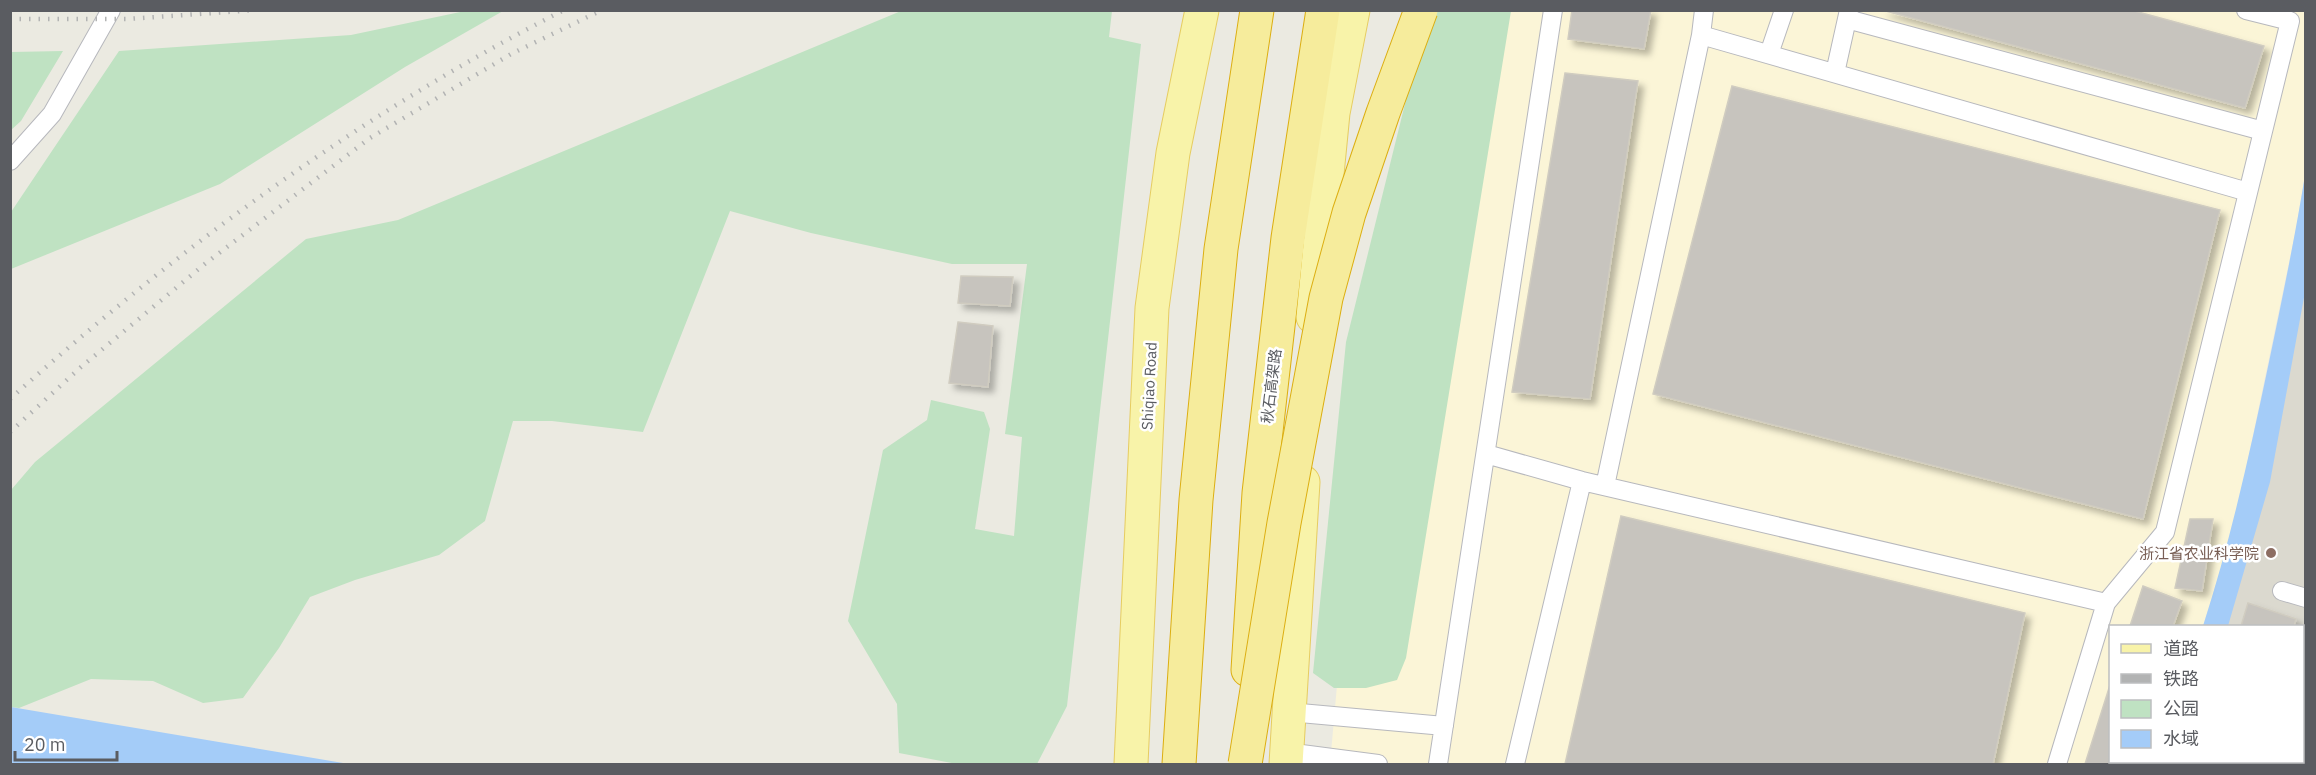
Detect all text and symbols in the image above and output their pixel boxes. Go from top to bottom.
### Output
street label: Shiqiao Road [1137,342,1161,430]
street label: 秋石高架路 [1257,348,1285,424]
place label: 浙江省农业科学院 [2139,544,2259,563]
marker: 浙江省农业科学院 [2264,546,2278,560]
legend [2109,625,2304,763]
text: 道路 [2163,637,2199,660]
text: 铁路 [2163,667,2199,690]
text: 公园 [2163,697,2199,720]
scale bar [15,724,117,762]
text: 水域 [2163,727,2199,750]
text: 20 m [24,733,66,756]

